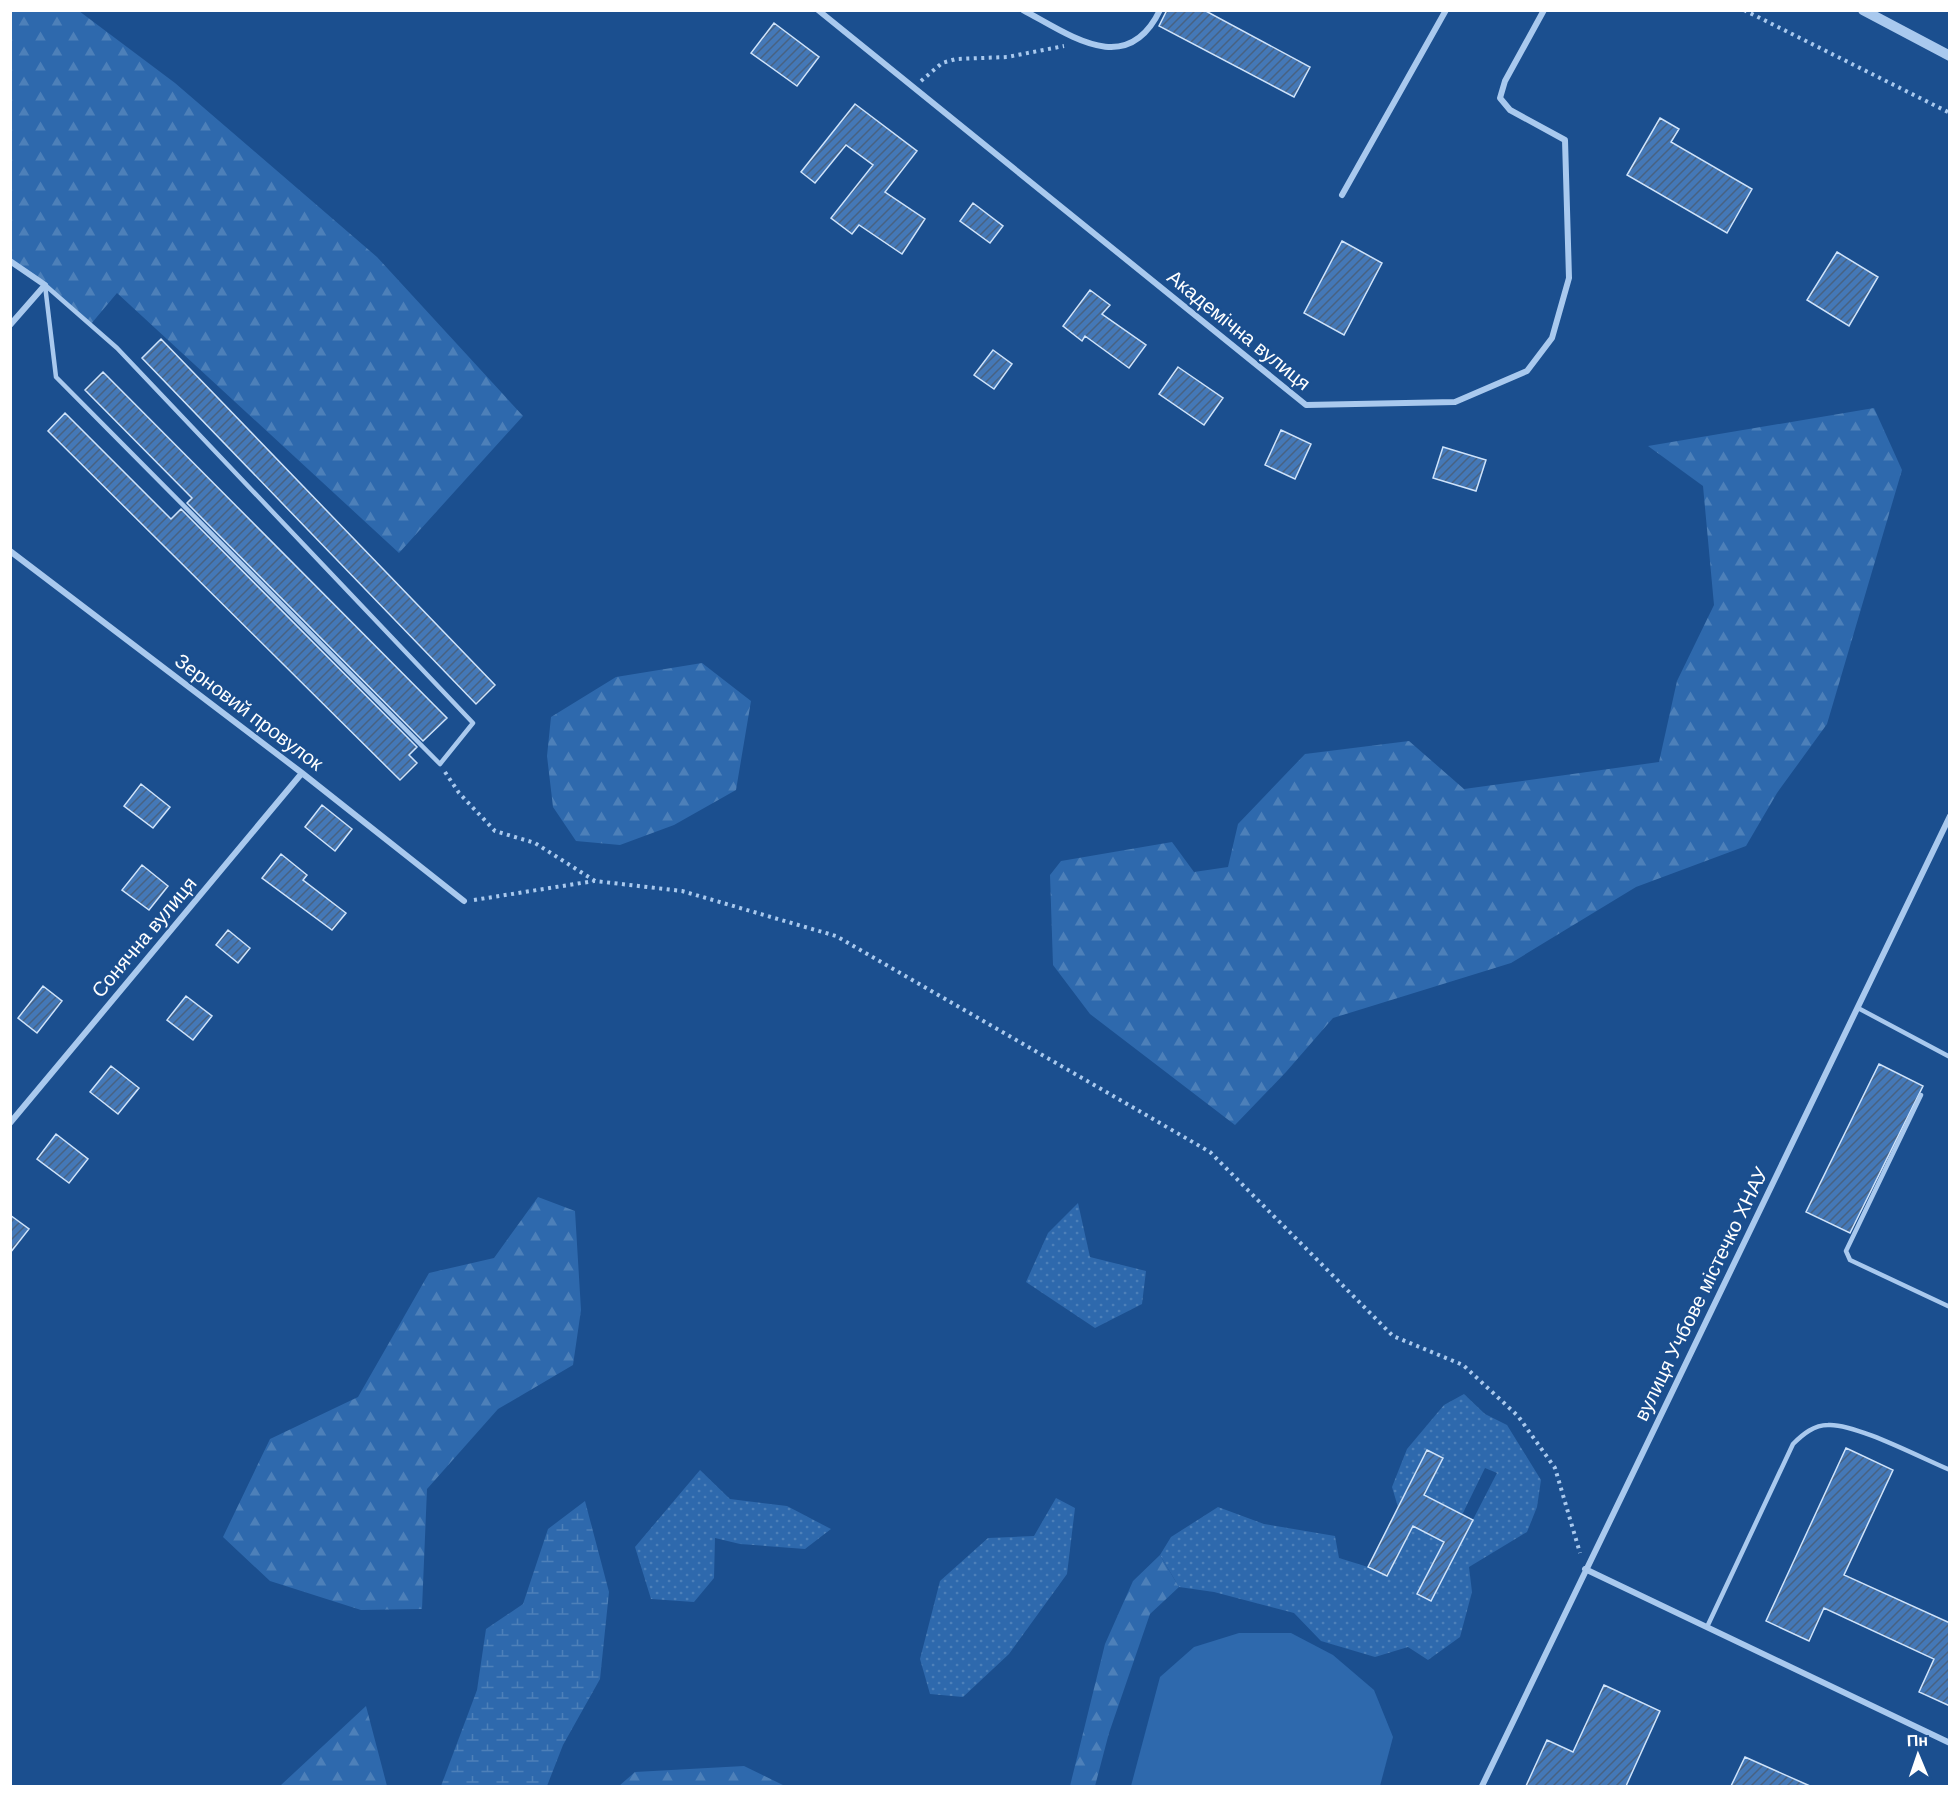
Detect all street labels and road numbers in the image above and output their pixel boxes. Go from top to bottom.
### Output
street label: Академічна вулиця [1162,264,1316,396]
street label: Зерновий провулок [170,648,329,777]
street label: Сонячна вулиця [86,871,202,1003]
street label: вулиця Учбове містечко ХНАУ [1628,1163,1774,1425]

